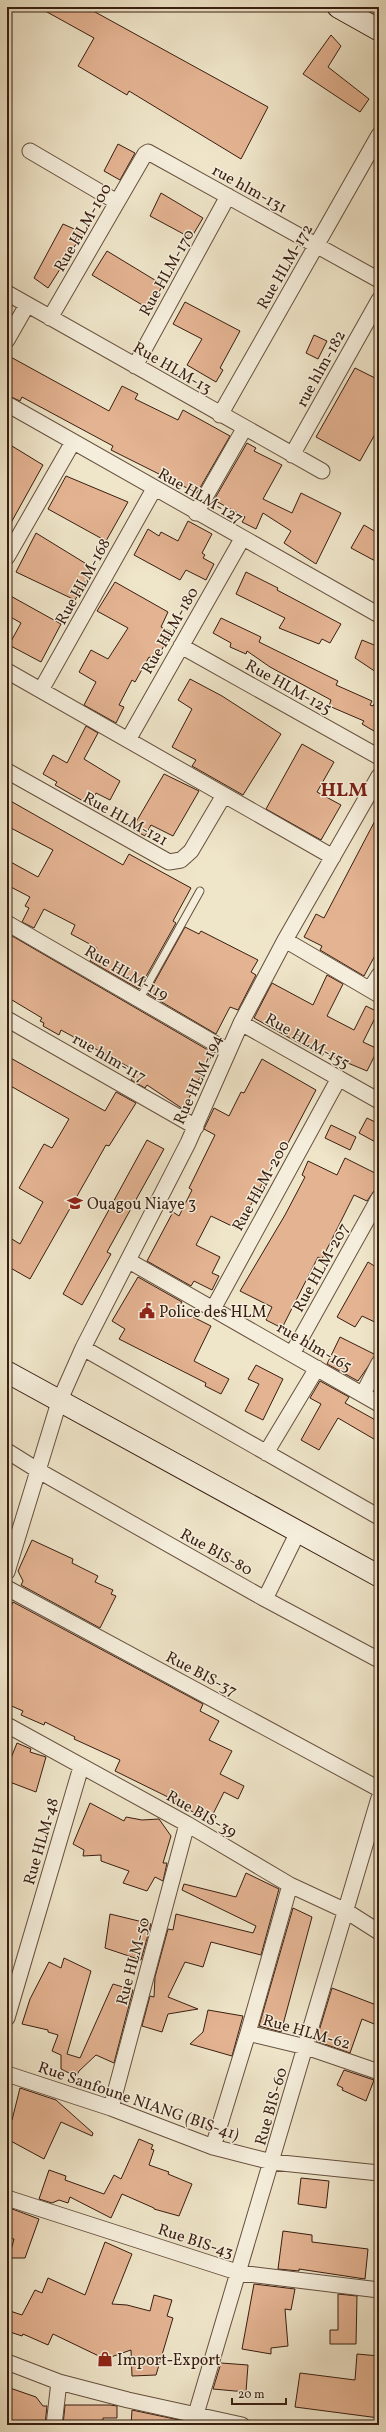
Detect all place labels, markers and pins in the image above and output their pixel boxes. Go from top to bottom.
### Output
school or university icon: Ouagou Niaye 3 [66,1194,84,1212]
place label: Ouagou Niaye 3 [87,1194,196,1216]
public building icon: Police des HLM [138,1302,156,1320]
place label: Police des HLM [159,1302,267,1324]
shop icon: Import-Export [96,2350,114,2368]
place label: Import-Export [117,2350,221,2372]

